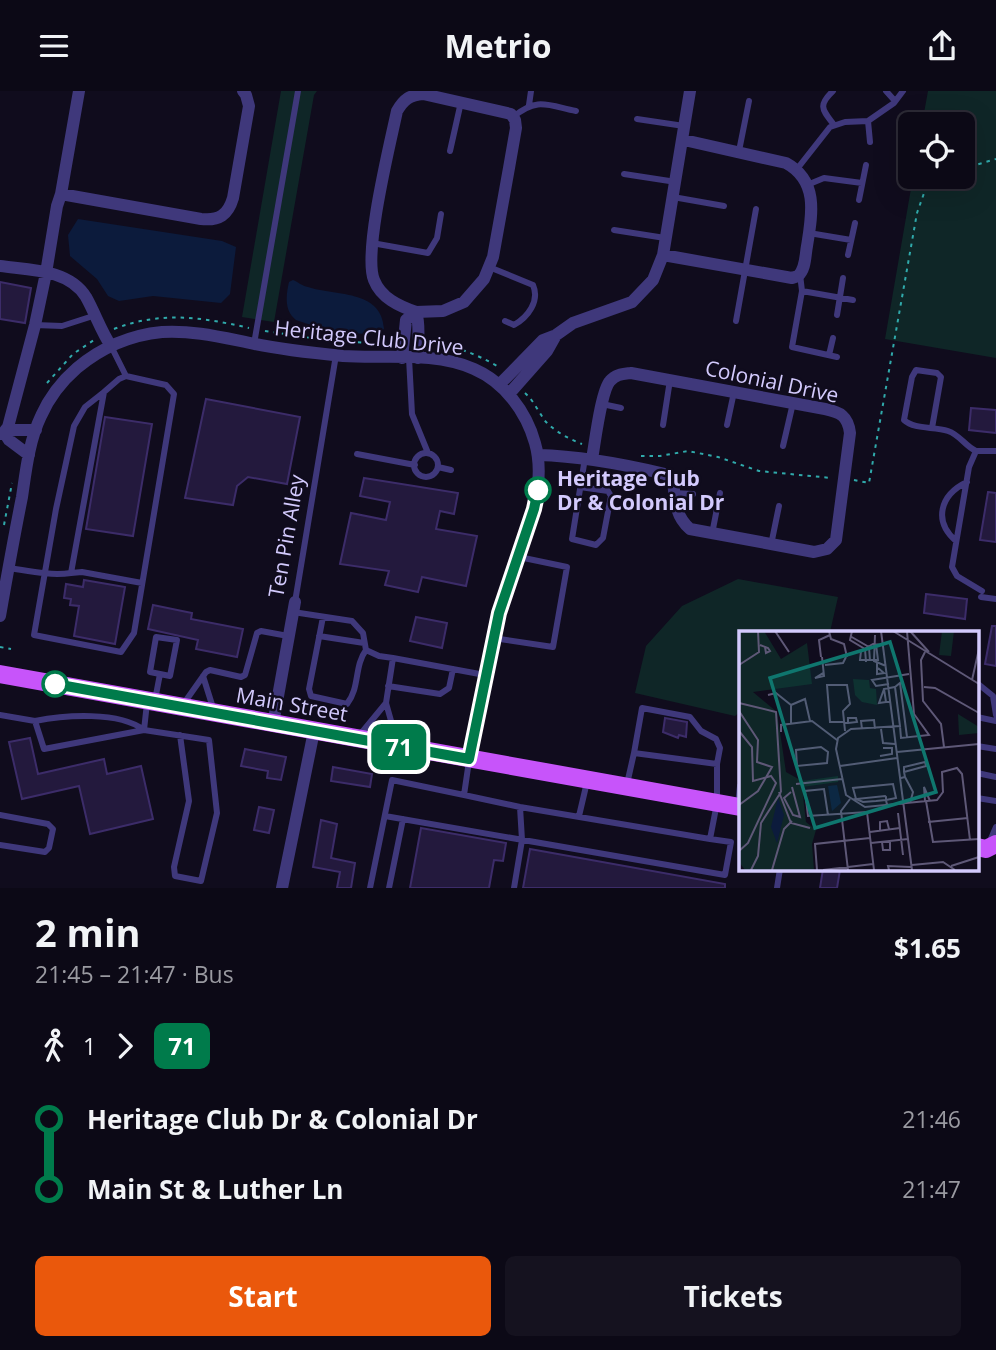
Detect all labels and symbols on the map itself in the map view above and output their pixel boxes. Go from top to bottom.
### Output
street label: Heritage Club Drive [273,313,465,361]
street label: Colonial Drive [703,353,841,409]
place label: Heritage Club Dr & Colonial Dr [557,464,725,516]
street label: Ten Pin Alley [261,472,311,600]
marker: Heritage Club Dr & Colonial Dr [525,477,551,503]
inset map [739,631,978,871]
unlabelled marker [42,671,68,697]
street label: Main Street [234,680,350,728]
line badge: 71 [368,724,430,770]

